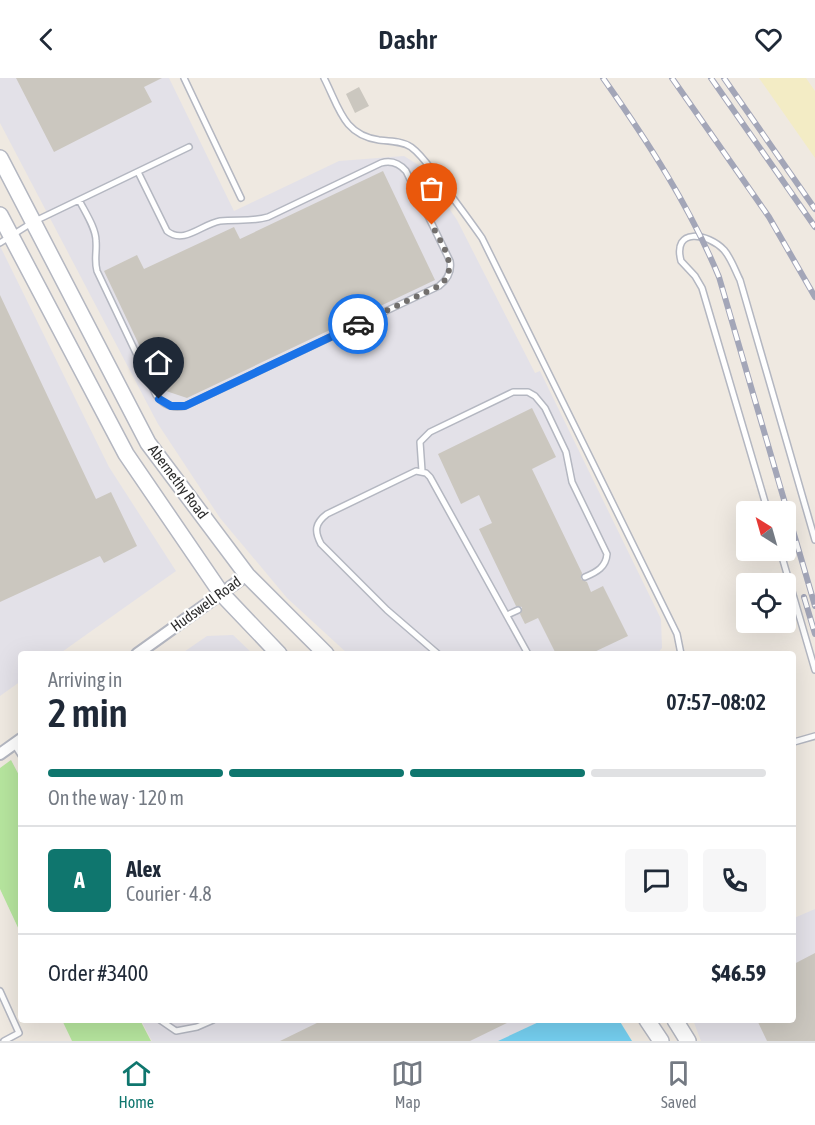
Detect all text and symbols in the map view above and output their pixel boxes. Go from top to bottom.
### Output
icon: back [30,23,63,56]
icon: heart [752,23,785,56]
text: Dashr [378,24,437,55]
pin [406,163,457,225]
icon: bag [415,172,448,205]
courier [328,294,388,354]
icon: car [342,308,375,341]
pin [133,337,184,399]
icon: home [142,346,175,379]
street label: Abernethy Road [145,441,212,522]
north arrow [736,501,796,561]
map controls [736,501,796,633]
street label: Hudswell Road [167,572,244,635]
button: locate [736,573,796,633]
text: Arriving in [48,668,122,691]
text: 07:57–08:02 [666,689,766,715]
text: 2 min [48,691,128,735]
text: On the way · 120 m [48,786,184,809]
button: chat [625,849,688,912]
button: phone [703,849,766,912]
text: Alex [126,856,161,882]
text: A [74,867,85,893]
text: Courier · 4.8 [126,882,212,905]
text: Order #3400 [48,960,148,986]
text: $46.59 [711,960,766,986]
tab: Home [119,1057,154,1111]
tab: Map [391,1057,424,1111]
tab: Saved [661,1057,696,1111]

